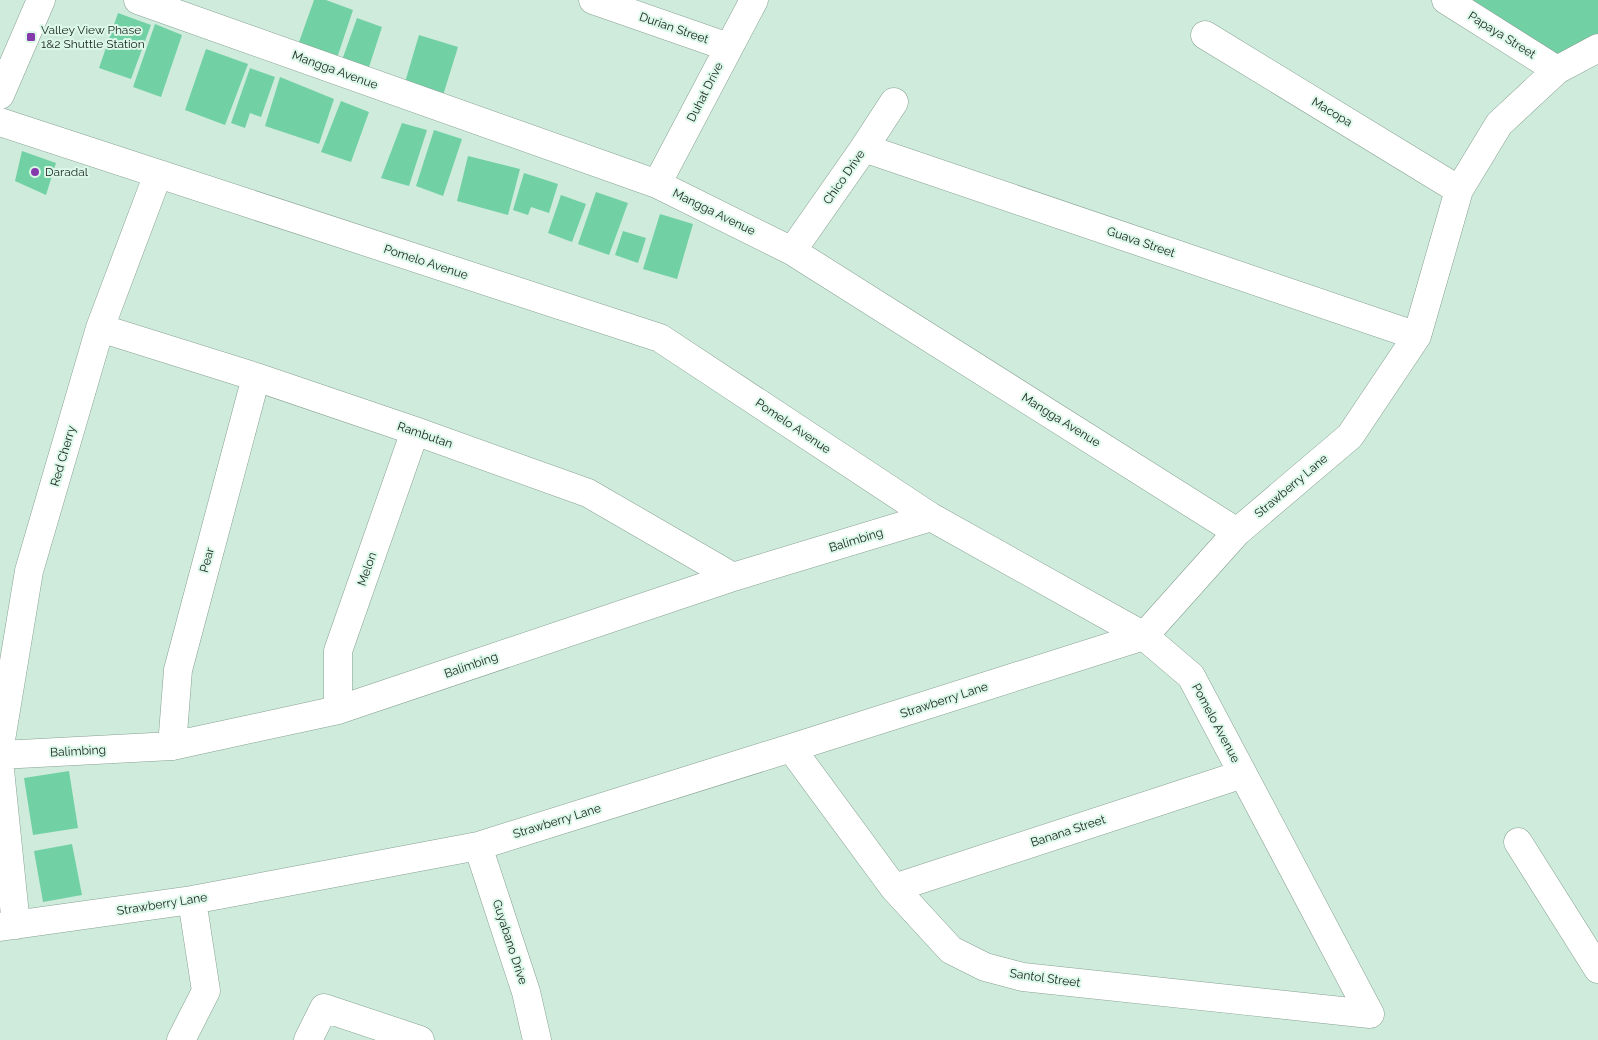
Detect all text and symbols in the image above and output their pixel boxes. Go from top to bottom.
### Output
street label: Papaya Street [1466,9,1538,61]
street label: Durian Street [637,10,711,46]
place label: Valley View Phase 1&2 Shuttle Station [41,23,145,51]
marker: Valley View Phase 1&2 Shuttle Station [25,31,37,43]
street label: Mangga Avenue [290,48,380,92]
street label: Duhat Drive [684,60,726,124]
street label: Macopa [1309,95,1355,129]
street label: Chico Drive [820,147,868,207]
place label: Daradal [45,165,89,179]
marker: Daradal [29,166,41,178]
street label: Mangga Avenue [670,186,758,238]
street label: Guava Street [1105,224,1177,260]
street label: Pomelo Avenue [382,242,470,282]
street label: Mangga Avenue [1019,390,1103,450]
street label: Pomelo Avenue [753,396,833,456]
street label: Rambutan [396,419,454,451]
street label: Red Cherry [48,424,78,488]
street label: Strawberry Lane [1252,451,1330,521]
street label: Balimbing [827,525,885,555]
street label: Pear [197,545,217,574]
street label: Melon [355,550,379,588]
street label: Balimbing [442,649,500,681]
street label: Strawberry Lane [898,679,990,721]
street label: Pomelo Avenue [1189,681,1243,765]
street label: Balimbing [50,743,106,759]
street label: Strawberry Lane [511,801,603,841]
street label: Banana Street [1029,812,1107,850]
street label: Strawberry Lane [116,890,208,918]
street label: Guyabano Drive [490,898,530,986]
street label: Santol Street [1009,966,1081,990]

